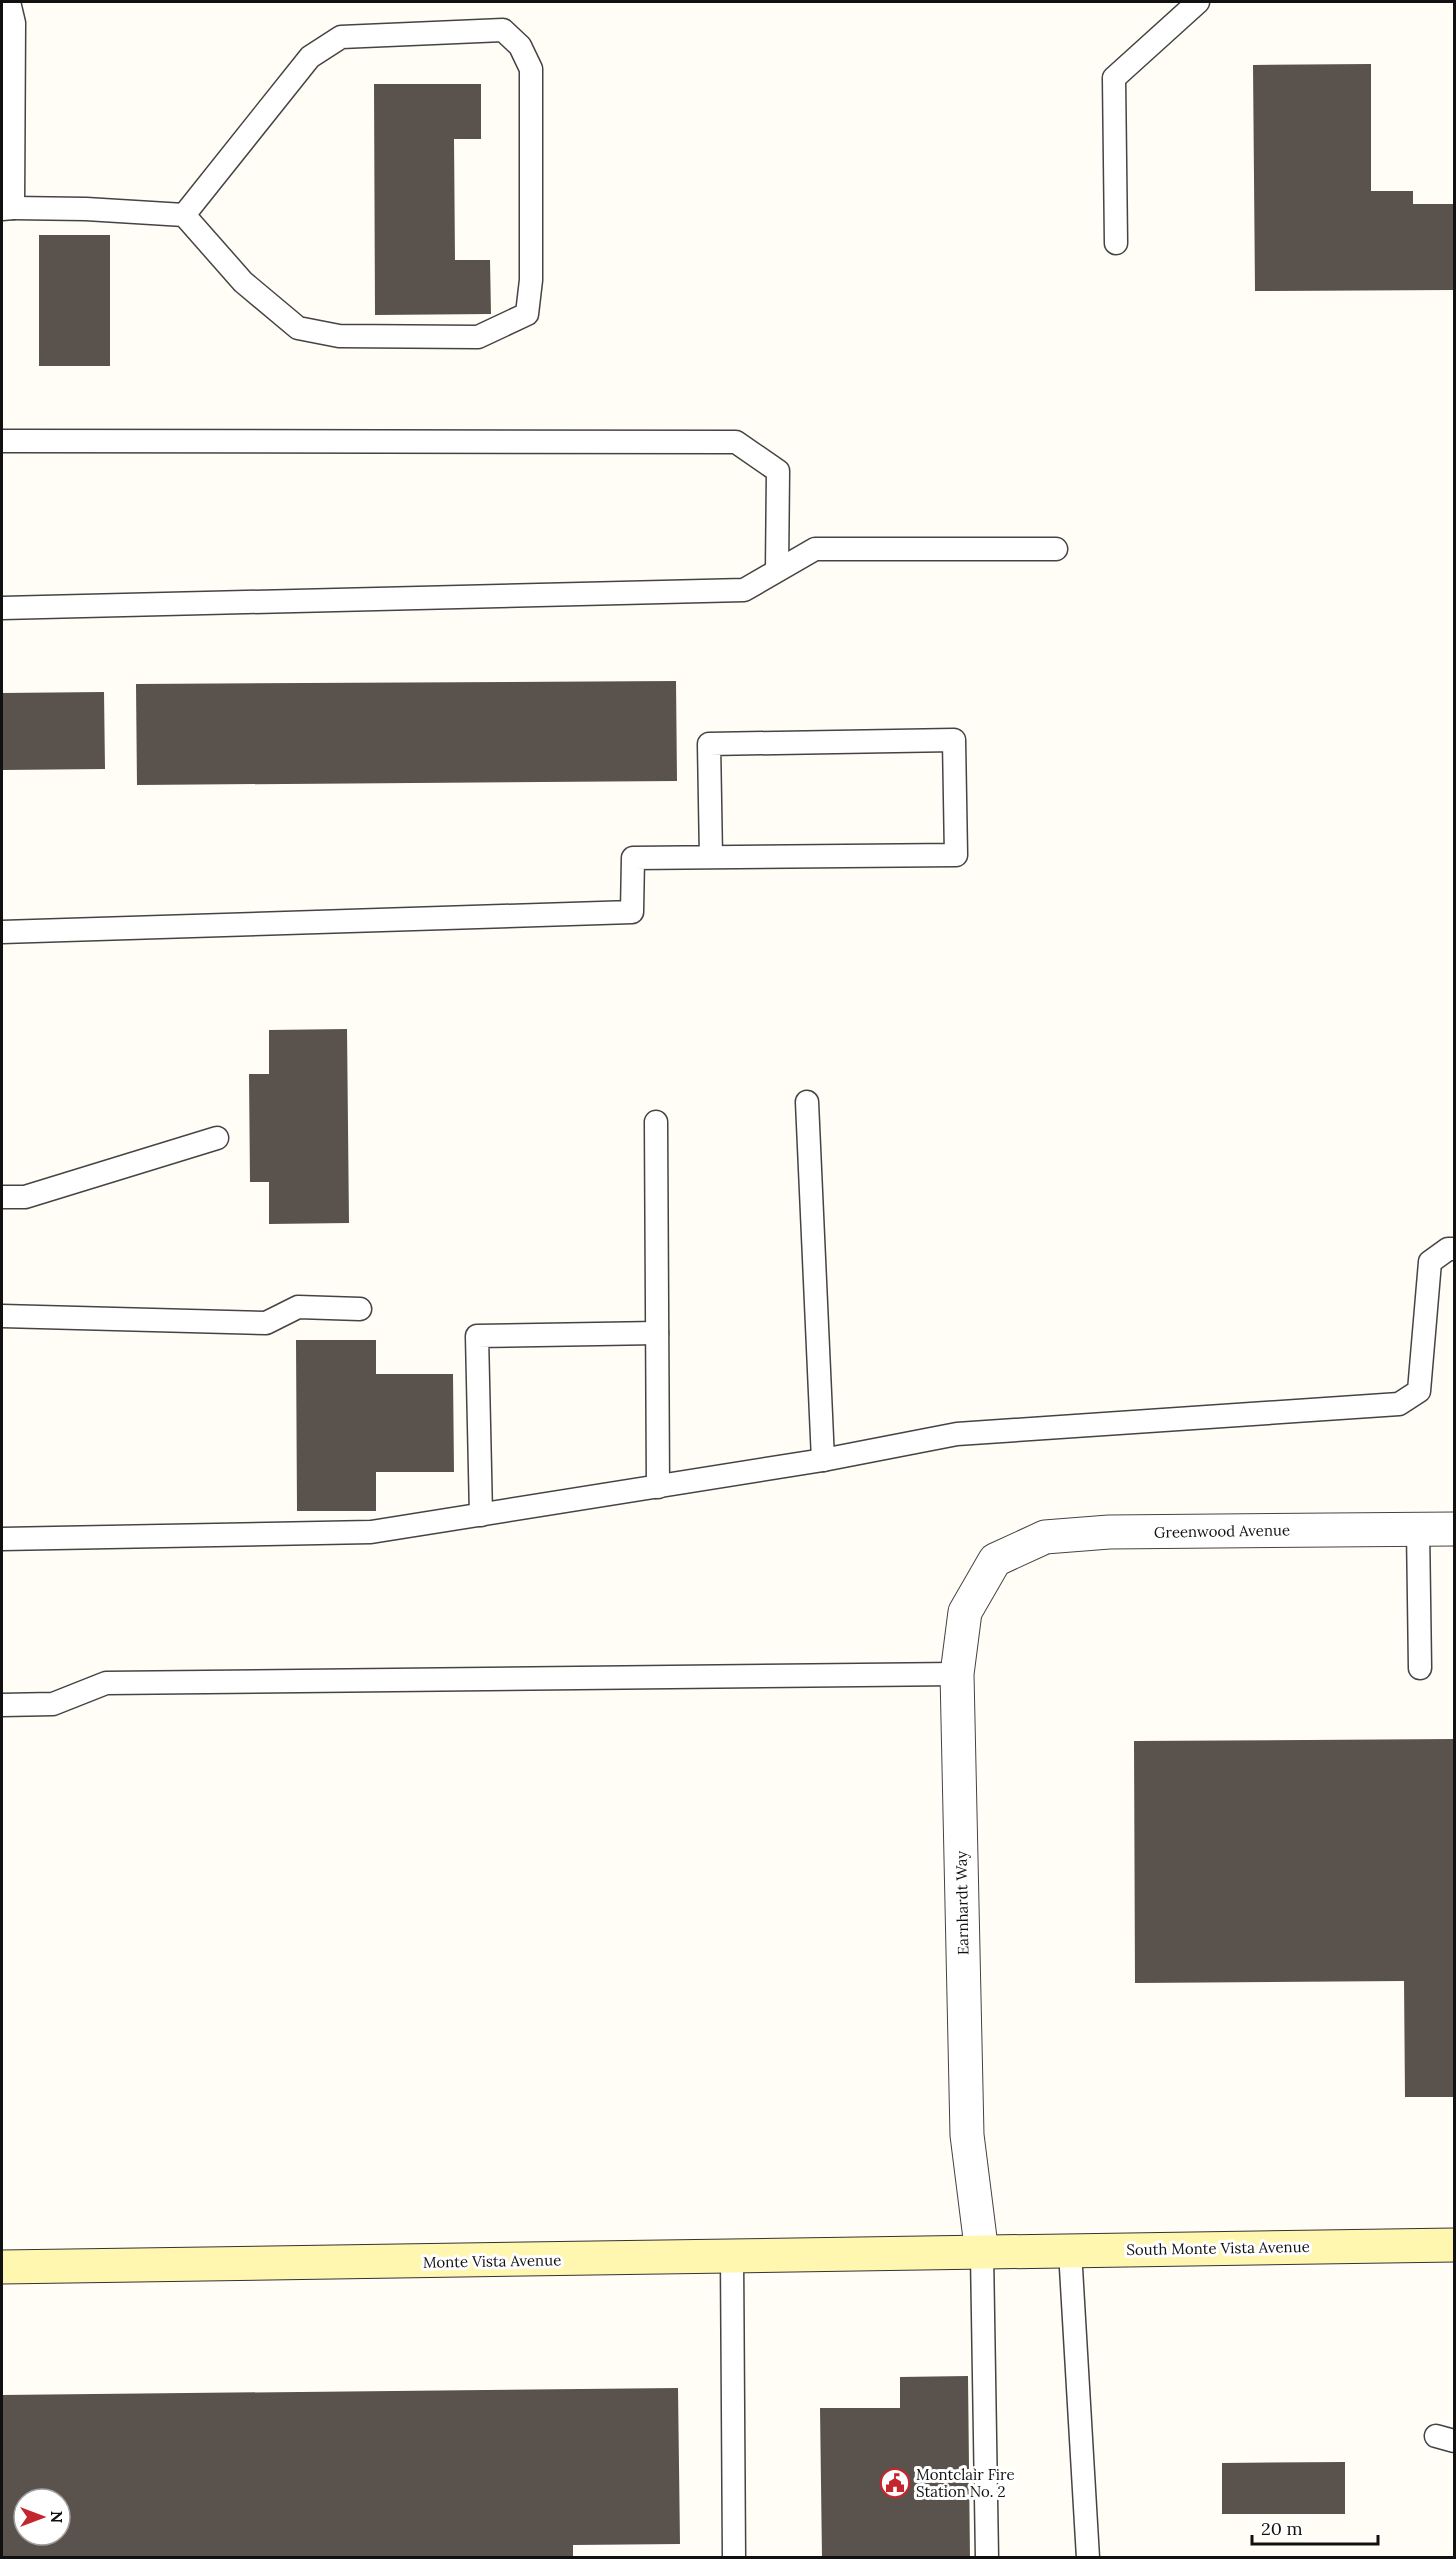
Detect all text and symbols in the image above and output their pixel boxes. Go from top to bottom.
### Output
street label: Greenwood Avenue [1154,1520,1290,1542]
street label: Earnhardt Way [952,1851,972,1955]
street label: South Monte Vista Avenue [1126,2237,1310,2259]
street label: Monte Vista Avenue [423,2250,561,2272]
place label: Montclair Fire Station No. 2 [916,2465,1015,2501]
public building icon: Montclair Fire Station No. 2 [879,2467,911,2499]
north arrow [12,2487,72,2547]
scale bar [1252,2508,1378,2546]
text: N [47,2511,67,2523]
text: 20 m [1261,2517,1303,2540]

